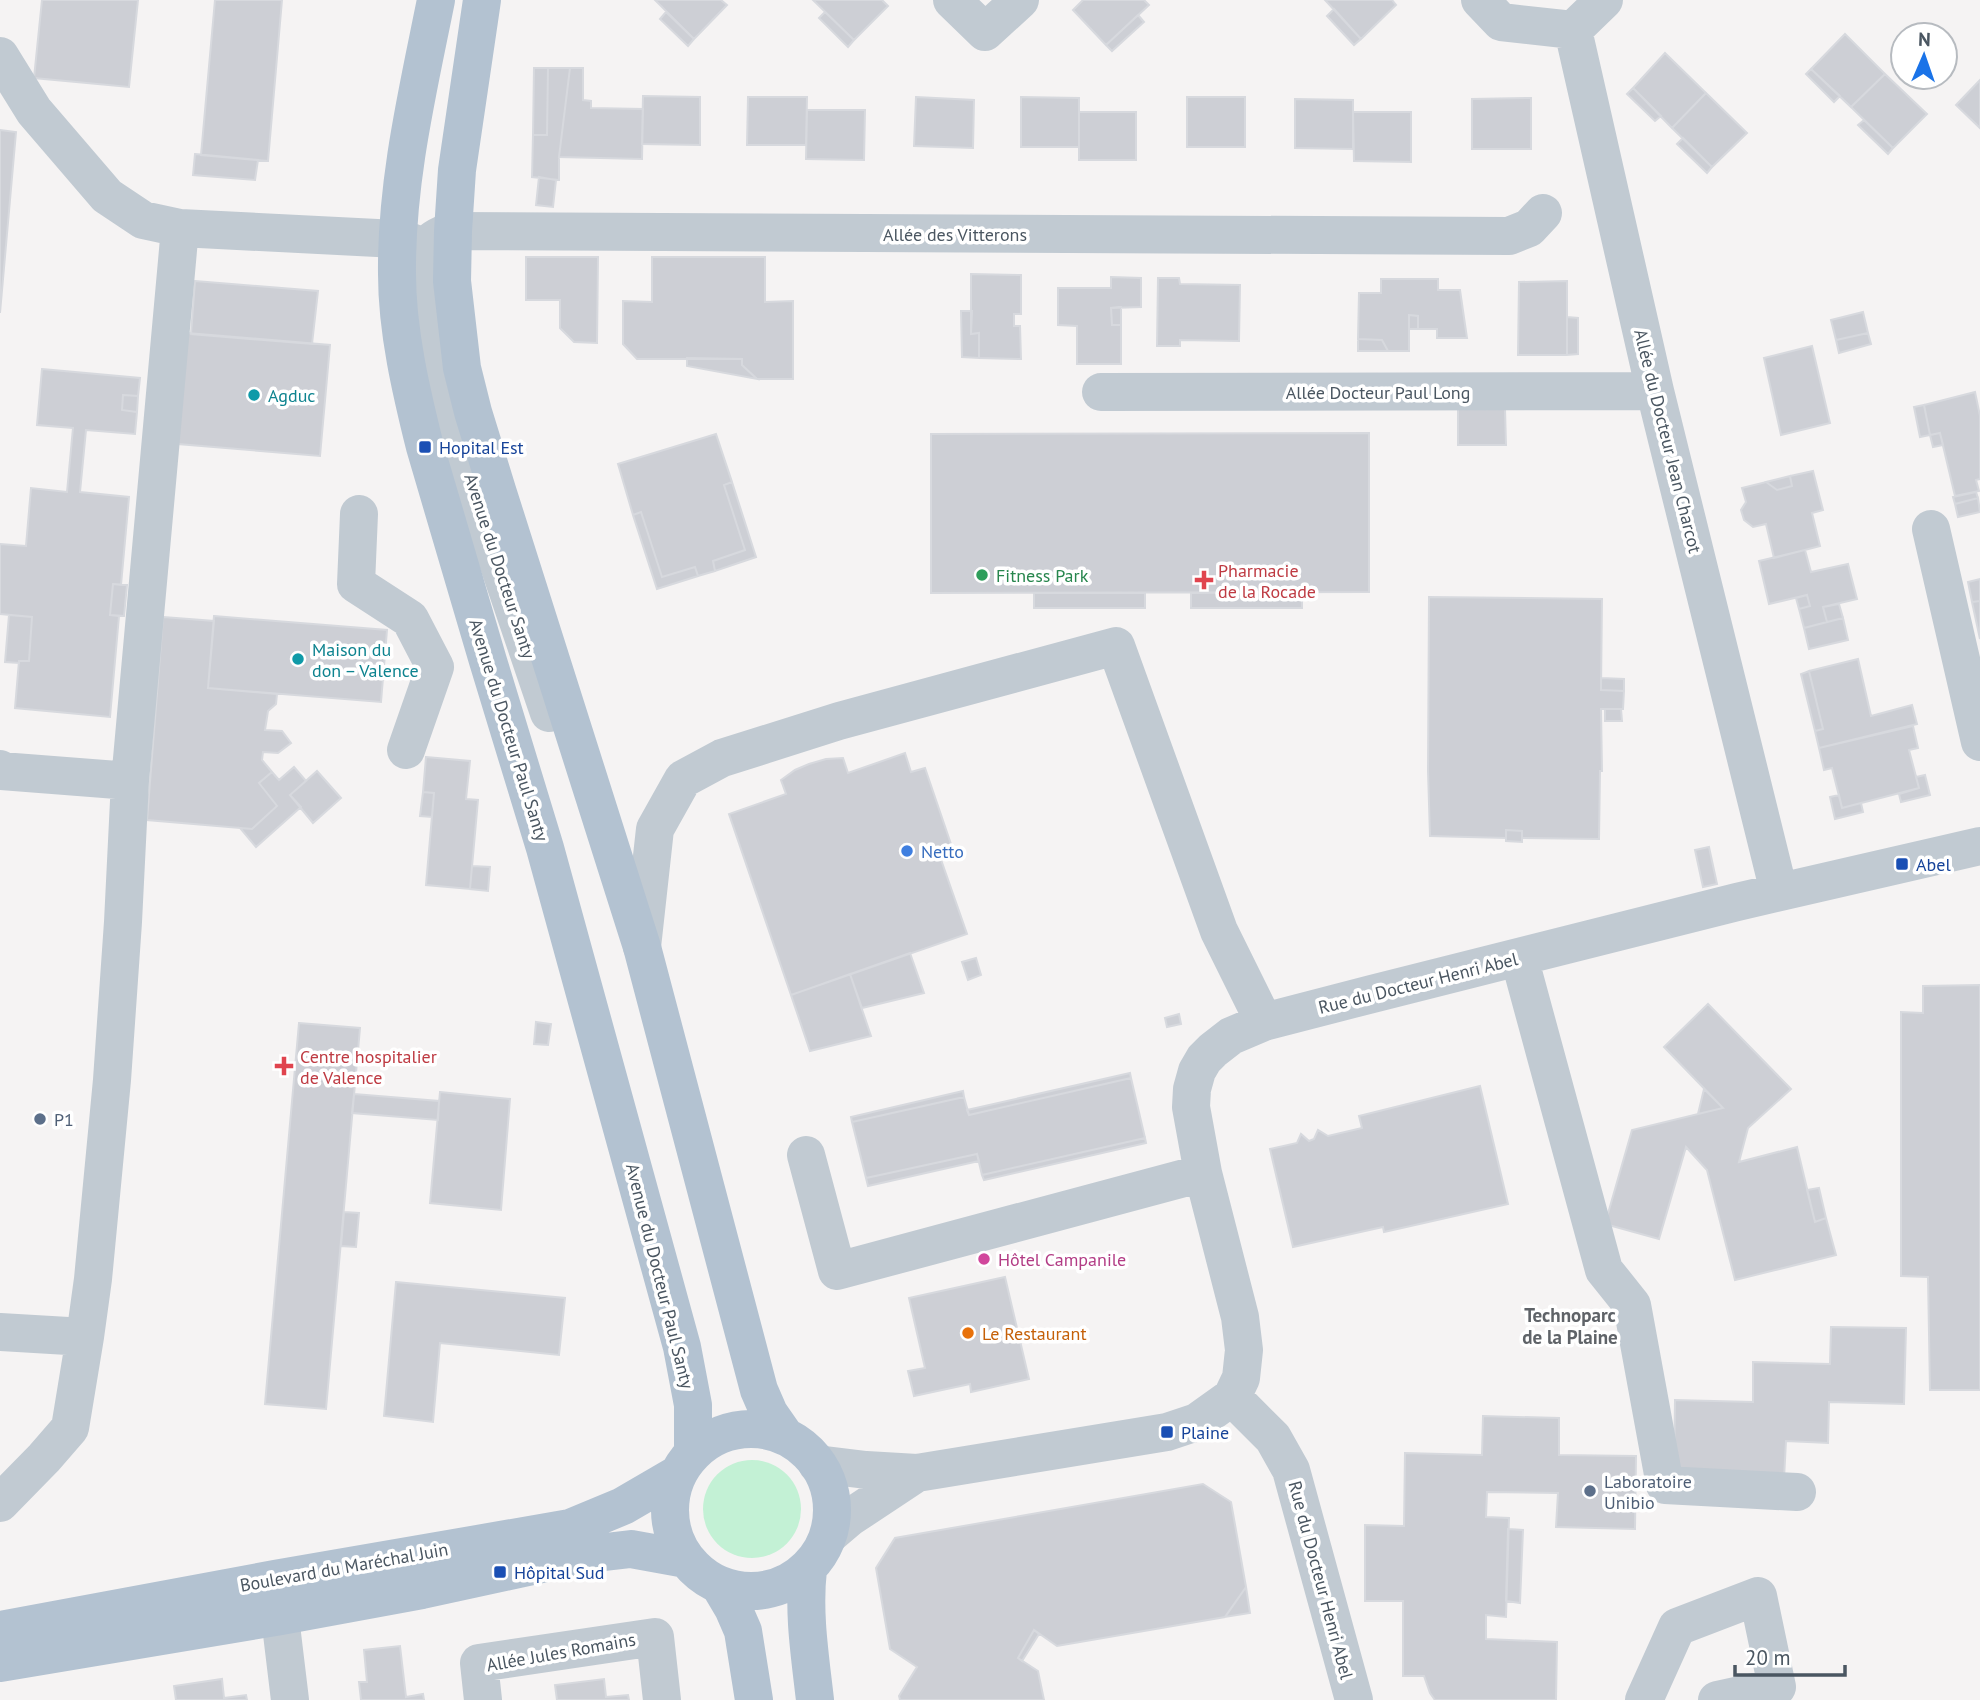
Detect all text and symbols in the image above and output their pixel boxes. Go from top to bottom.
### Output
north arrow [1889,21,1959,91]
text: N [1918,27,1931,51]
street label: Allée des Vitterons [883,223,1027,246]
street label: Allée du Docteur Jean Charcot [1629,327,1707,555]
street label: Allée Docteur Paul Long [1286,381,1470,404]
place label: Agduc [268,384,315,407]
marker: Agduc [246,387,262,403]
place label: Hopital Est [439,436,524,459]
marker: Hopital Est [417,439,433,455]
street label: Avenue du Docteur Santy [459,471,541,662]
place label: Pharmacie de la Rocade [1218,559,1316,603]
place label: Fitness Park [996,564,1089,587]
marker: Fitness Park [974,567,990,583]
marker: Pharmacie de la Rocade [1196,572,1212,588]
street label: Avenue du Docteur Paul Santy [464,616,554,845]
place label: Maison du don – Valence [312,638,419,682]
marker: Maison du don – Valence [290,651,306,667]
place label: Netto [921,840,964,863]
marker: Netto [899,843,915,859]
place label: Abel [1916,853,1951,876]
marker: Abel [1894,856,1910,872]
street label: Rue du Docteur Henri Abel [1316,947,1521,1019]
place label: Centre hospitalier de Valence [300,1045,437,1089]
marker: Centre hospitalier de Valence [274,1056,294,1076]
place label: P1 [54,1108,74,1131]
marker: P1 [32,1111,48,1127]
street label: Avenue du Docteur Paul Santy [621,1161,699,1392]
place label: Hôtel Campanile [998,1248,1126,1271]
marker: Hôtel Campanile [976,1251,992,1267]
district label: Technoparc de la Plaine [1522,1303,1618,1349]
place label: Le Restaurant [982,1322,1087,1345]
marker: Le Restaurant [960,1325,976,1341]
place label: Plaine [1181,1421,1229,1444]
marker: Plaine [1159,1424,1175,1440]
place label: Laboratoire Unibio [1604,1470,1692,1514]
street label: Rue du Docteur Henri Abel [1283,1478,1359,1682]
marker: Laboratoire Unibio [1582,1483,1598,1499]
street label: Boulevard du Maréchal Juin [238,1537,450,1597]
place label: Hôpital Sud [514,1561,604,1584]
marker: Hôpital Sud [492,1564,508,1580]
street label: Allée Jules Romains [485,1628,637,1676]
scale bar [1735,1634,1845,1678]
text: 20 m [1745,1644,1791,1671]

